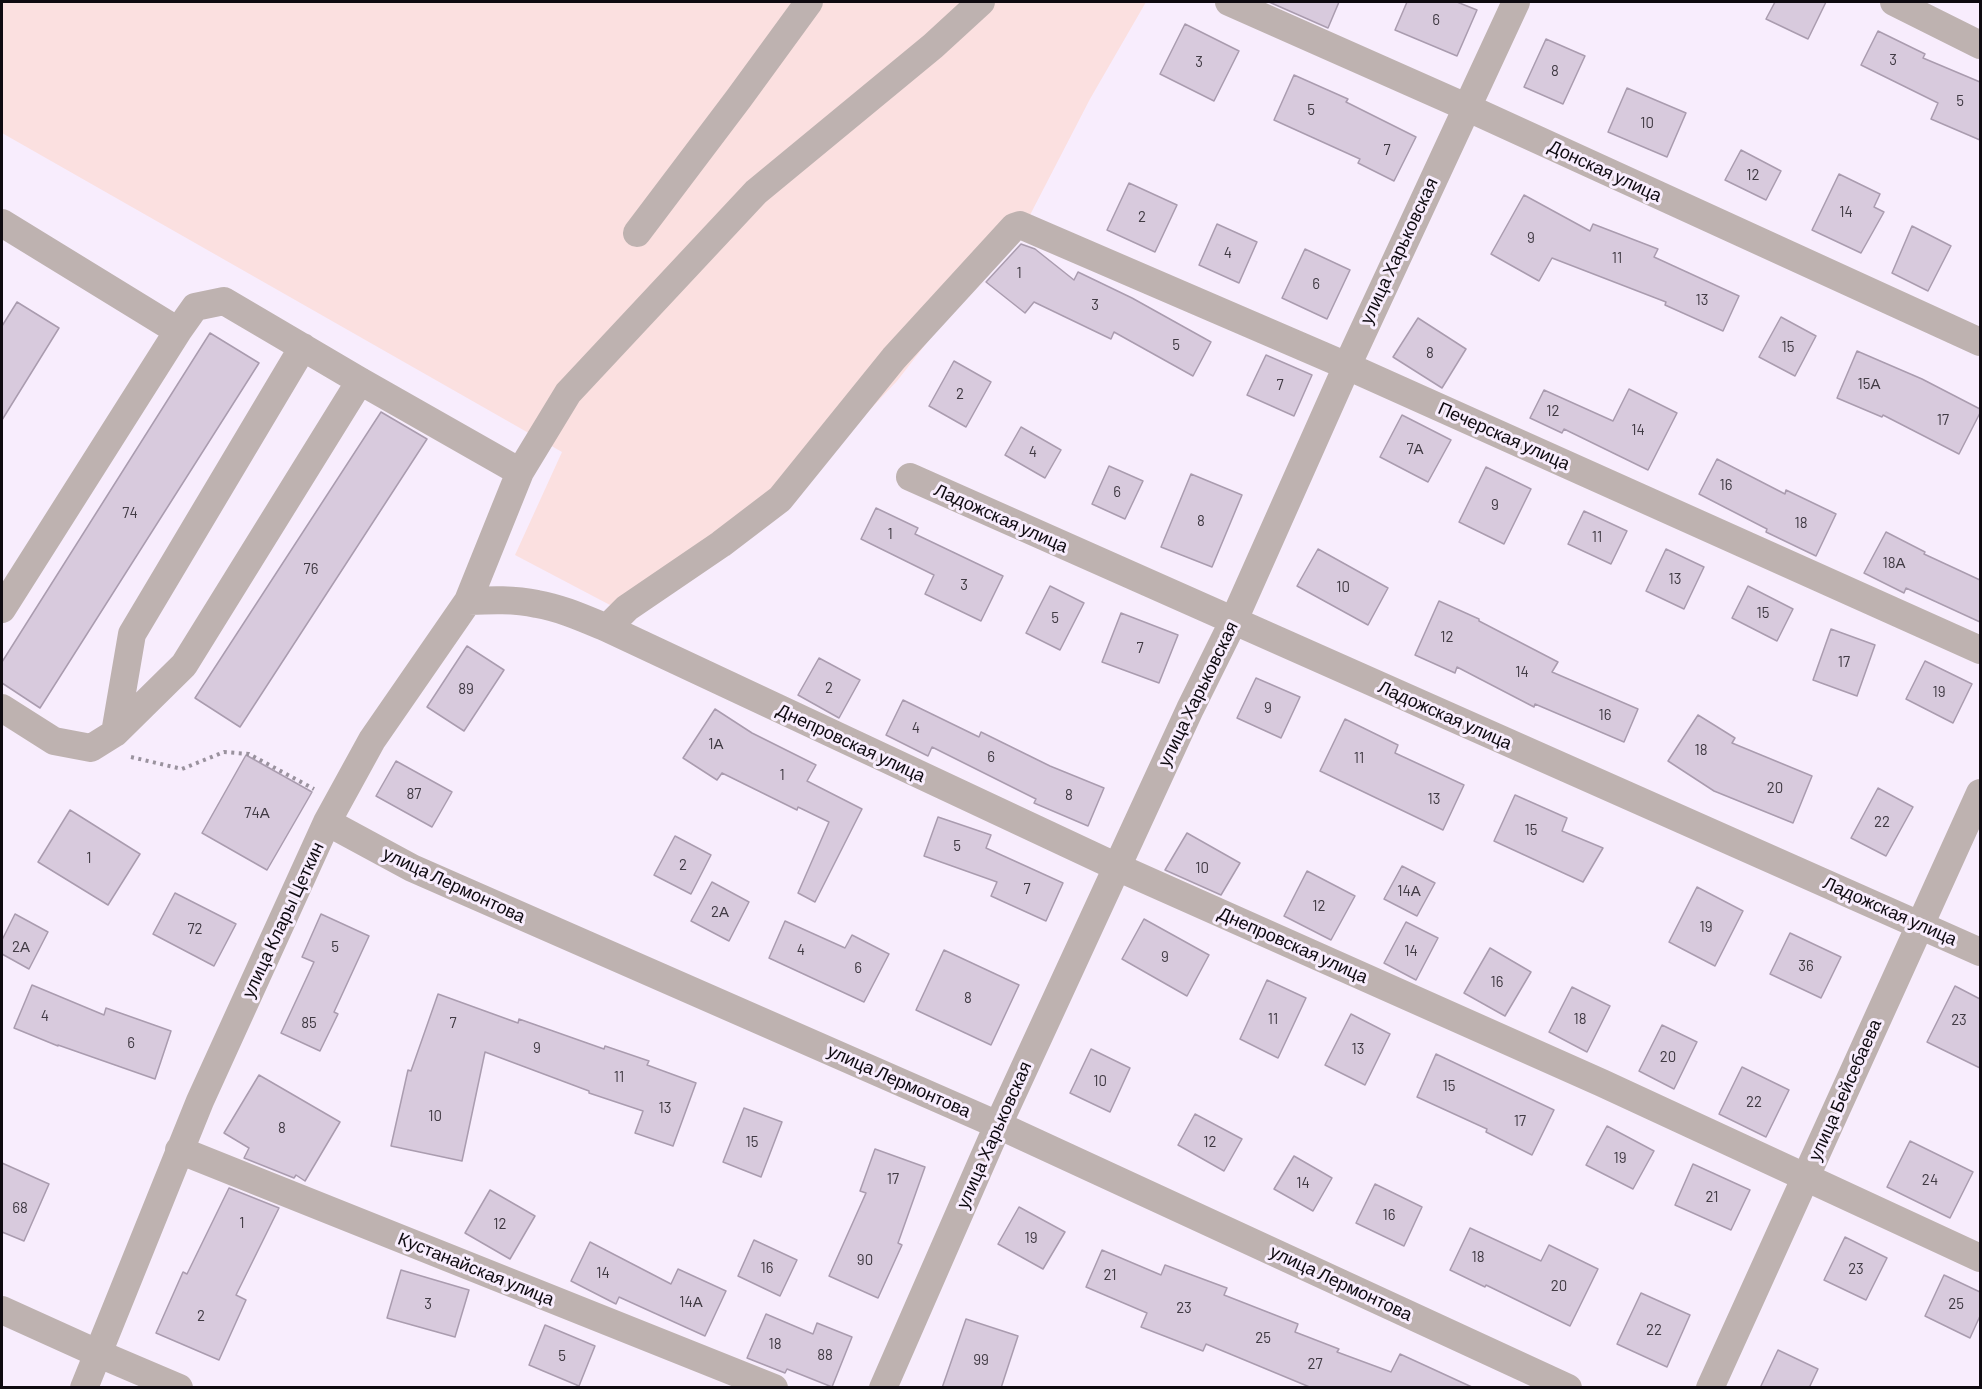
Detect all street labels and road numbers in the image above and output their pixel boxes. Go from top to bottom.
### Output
street label: Донская улица [1545,135,1665,207]
street label: улица Харьковская [1356,174,1442,328]
street label: Печерская улица [1435,397,1573,475]
street label: Ладожская улица [931,479,1071,557]
street label: улица Харьковская [1153,618,1243,770]
street label: Ладожская улица [1375,676,1515,754]
street label: Днепровская улица [773,699,929,787]
street label: улица Клары Цеткин [237,839,329,1001]
street label: улица Лермонтова [379,843,529,927]
street label: Ладожская улица [1820,872,1960,950]
street label: Днепровская улица [1215,902,1371,988]
street label: улица Бейсебаева [1804,1016,1886,1164]
street label: улица Лермонтова [824,1040,974,1122]
street label: улица Харьковская [952,1058,1036,1212]
street label: Кустанайская улица [395,1228,557,1310]
street label: улица Лермонтова [1266,1241,1416,1325]

